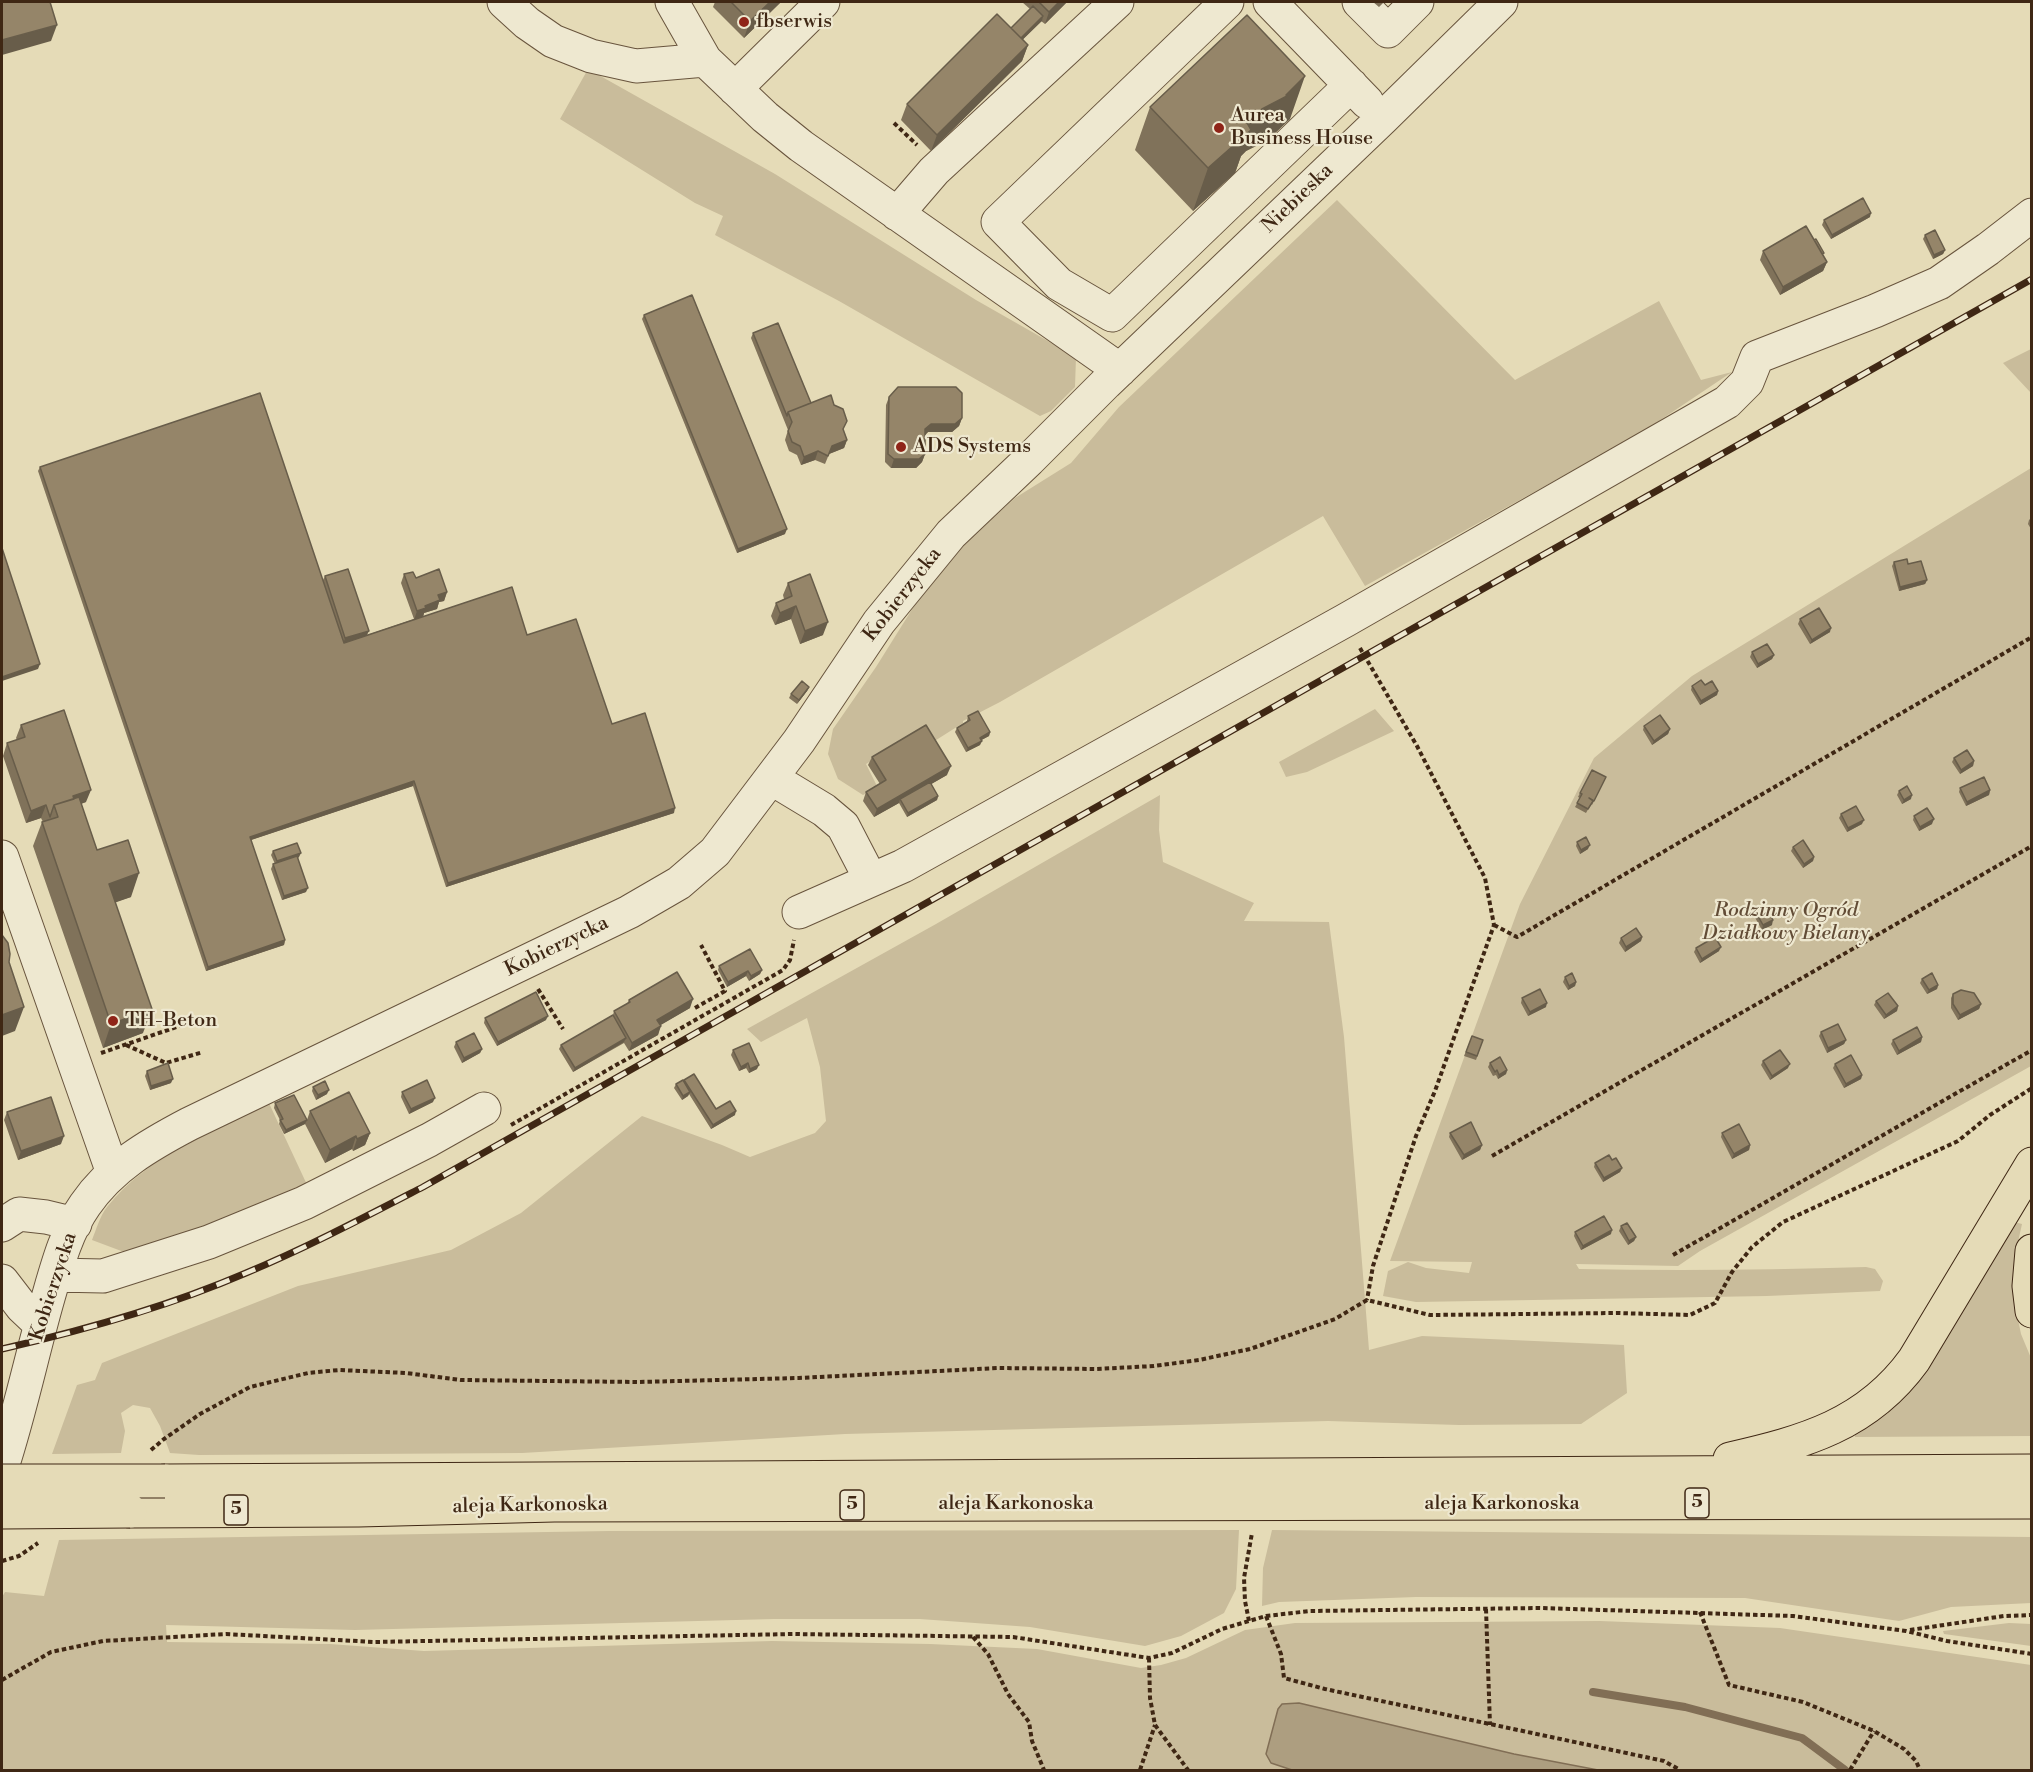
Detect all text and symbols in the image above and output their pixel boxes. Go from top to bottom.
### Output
place label: fbserwis [756,10,832,34]
marker: fbserwis [737,15,751,29]
place label: Aurea Business House [1231,104,1373,151]
marker: Aurea Business House [1212,121,1226,135]
street label: Niebieska [1257,159,1339,239]
place label: ADS Systems [913,435,1031,459]
marker: ADS Systems [894,440,908,454]
street label: Kobierzycka [859,543,947,647]
park label: Rodzinny Ogród Działkowy Bielany [1702,899,1870,946]
street label: Kobierzycka [501,912,613,982]
place label: TH-Beton [125,1009,217,1033]
marker: TH-Beton [106,1014,120,1028]
street label: Kobierzycka [25,1230,83,1344]
road number: 5 [1685,1488,1709,1518]
road number: 5 [840,1490,864,1520]
street label: aleja Karkonoska [938,1492,1094,1516]
street label: aleja Karkonoska [1424,1492,1580,1516]
street label: aleja Karkonoska [452,1493,608,1519]
road number: 5 [224,1495,248,1525]

